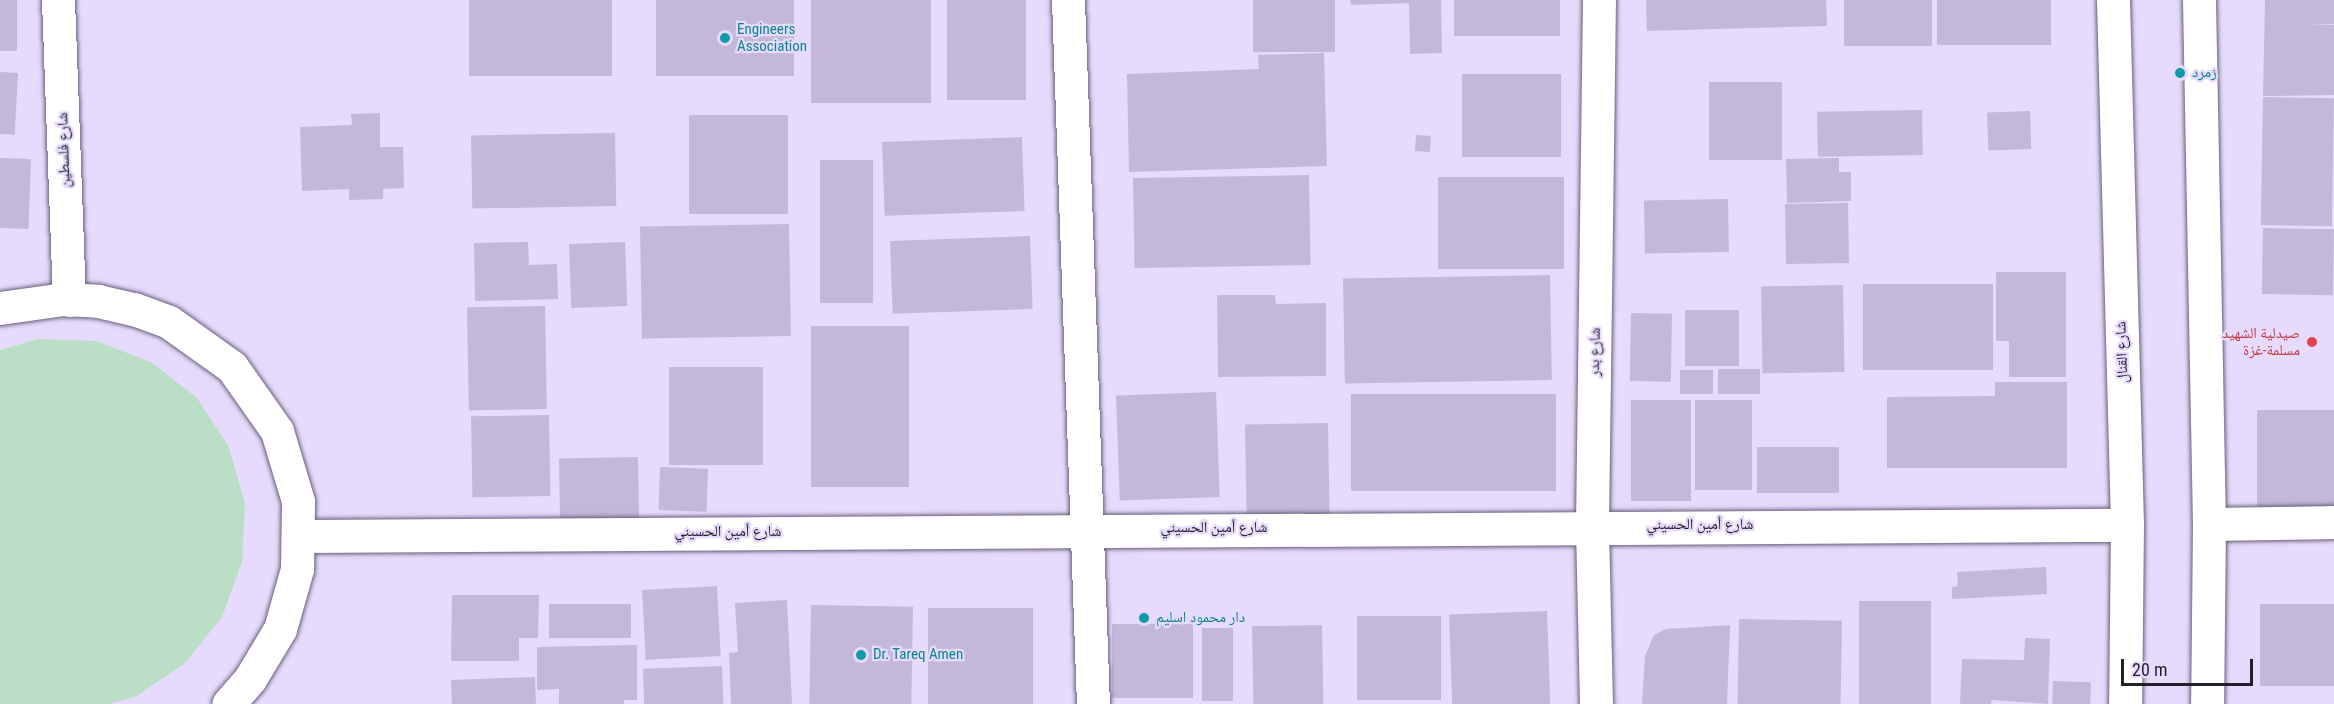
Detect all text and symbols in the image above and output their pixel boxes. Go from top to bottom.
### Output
place label: Engineers Association [737,20,807,55]
marker: Engineers Association [718,31,732,45]
place label: زمرد [2192,64,2217,82]
marker: زمرد [2173,66,2187,80]
street label: شارع فلسطين [54,112,74,188]
street label: شارع القنال [2112,321,2132,383]
place label: صيدلية الشهيد مسلمة-غزة [2222,324,2300,359]
street label: شارع بدر [1586,327,1604,377]
marker: صيدلية الشهيد مسلمة-غزة [2305,335,2319,349]
street label: شارع أمين الحسيني [1647,516,1753,534]
street label: شارع أمين الحسيني [1161,519,1267,537]
street label: شارع أمين الحسيني [675,523,781,541]
place label: دار محمود اسليم [1156,609,1245,627]
marker: دار محمود اسليم [1137,611,1151,625]
place label: Dr. Tareq Amen [873,646,963,664]
scale bar [2124,647,2256,685]
marker: Dr. Tareq Amen [854,648,868,662]
text: 20 m [2132,659,2167,680]

